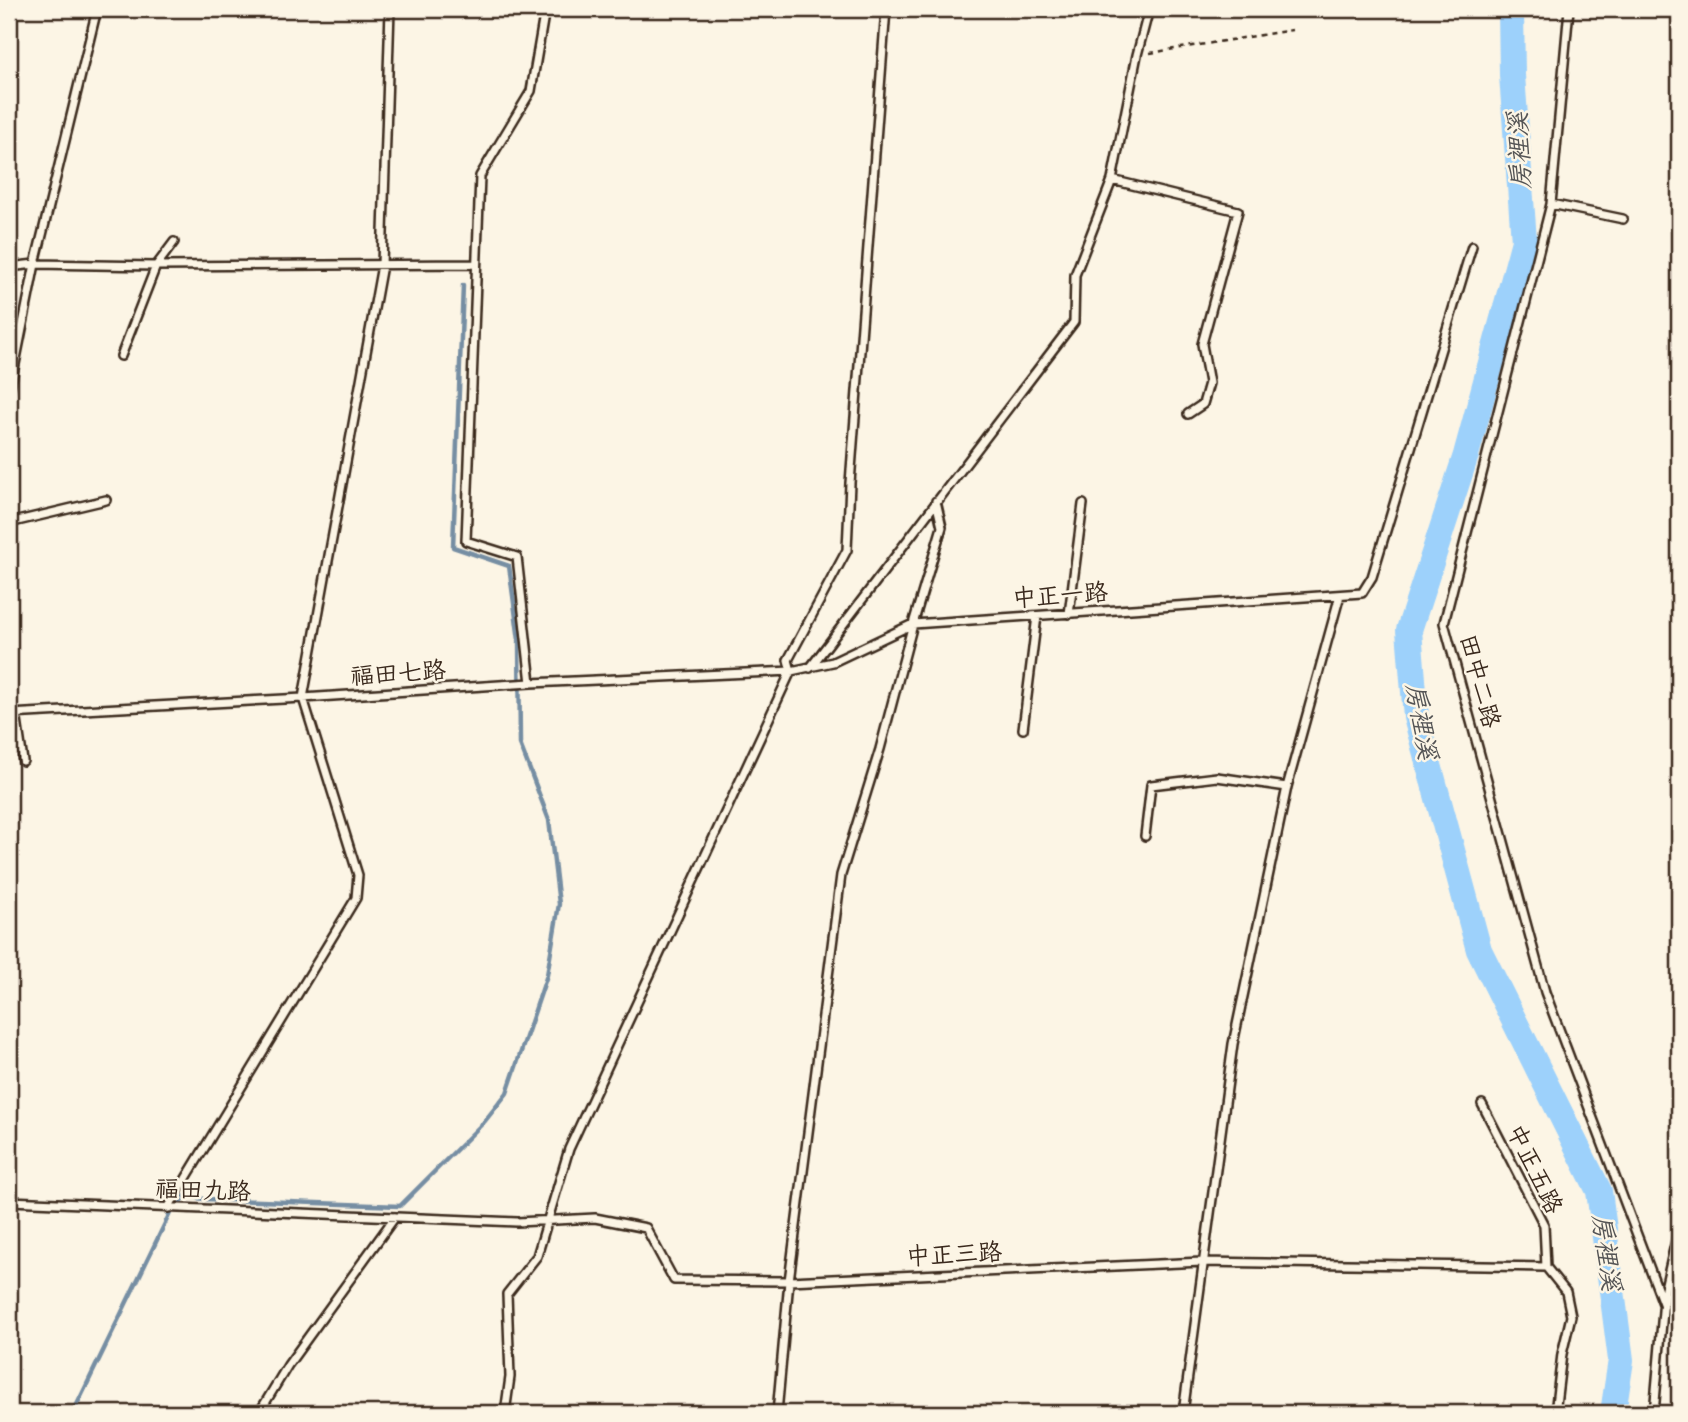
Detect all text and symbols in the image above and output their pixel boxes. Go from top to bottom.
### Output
water label: 房裡溪 [1502,109,1540,191]
street label: 中正一路 [1011,578,1109,615]
street label: 田中二路 [1451,631,1506,732]
street label: 福田七路 [349,656,447,693]
water label: 房裡溪 [1397,680,1444,765]
street label: 中正五路 [1499,1120,1569,1220]
street label: 福田九路 [154,1174,251,1209]
water label: 房裡溪 [1583,1211,1628,1295]
street label: 中正三路 [905,1238,1003,1273]

